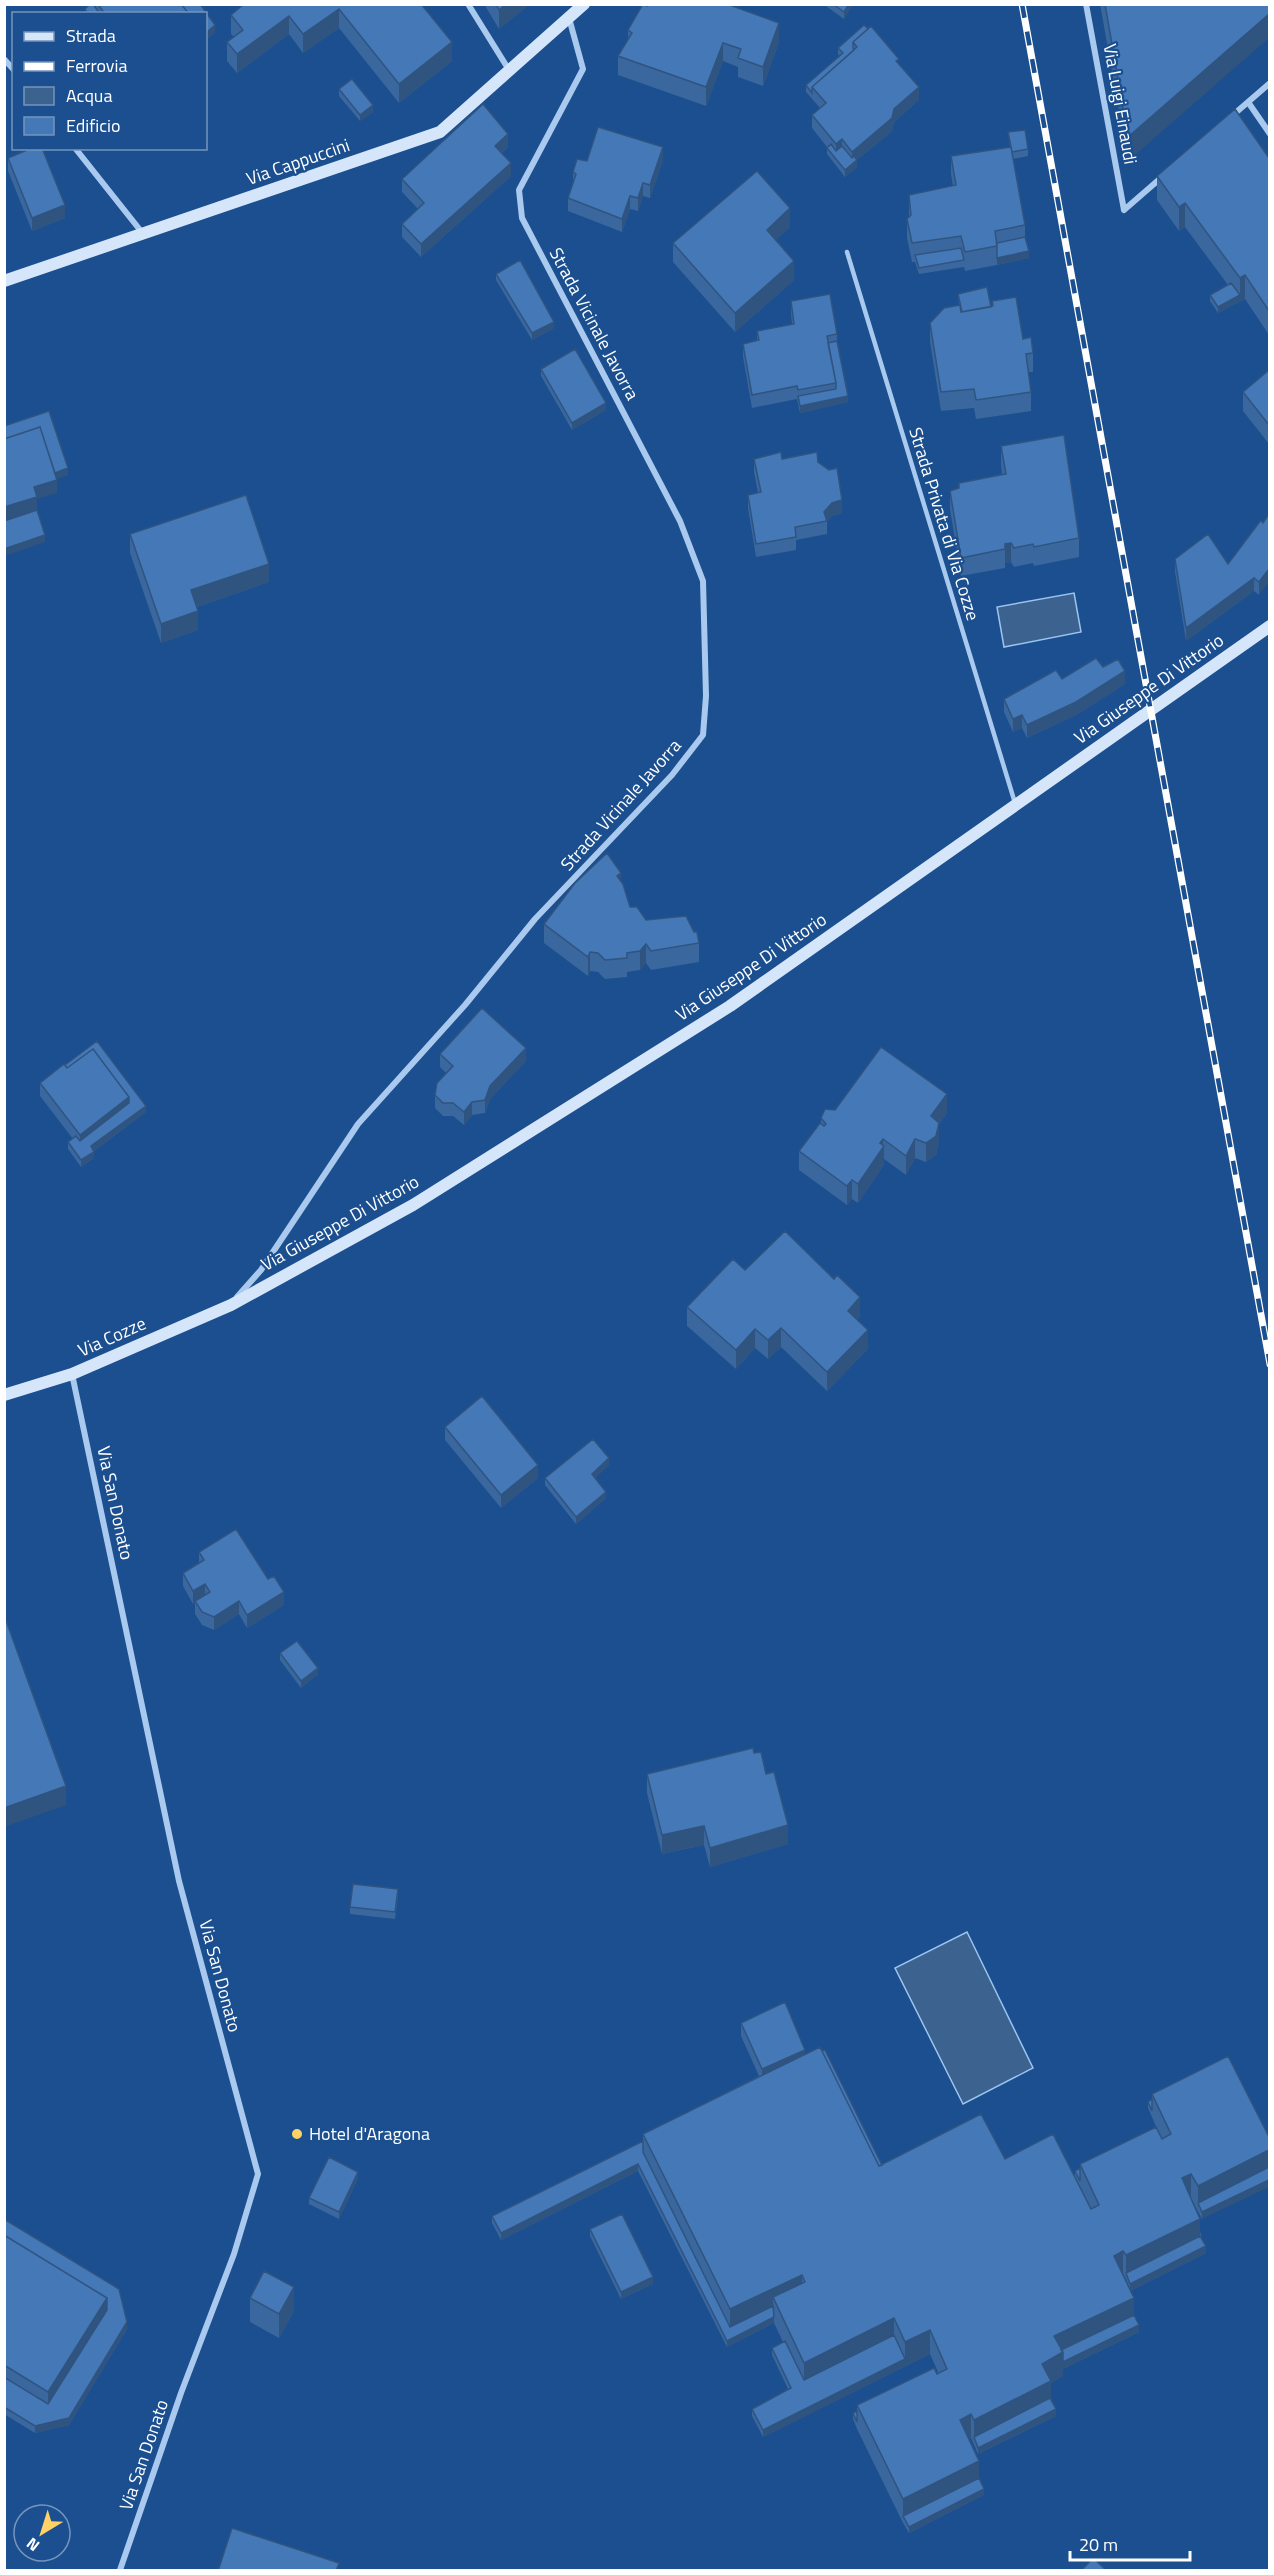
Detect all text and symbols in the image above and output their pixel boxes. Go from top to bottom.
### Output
legend [12,12,207,150]
text: Strada [66,22,116,49]
street label: Via Luigi Einaudi [1097,41,1144,166]
text: Ferrovia [66,52,127,79]
text: Acqua [66,82,112,109]
text: Edificio [66,112,120,139]
street label: Via Cappuccini [242,131,353,192]
street label: Strada Vicinale Javorra [543,243,646,405]
street label: Strada Privata di Via Cozze [902,424,987,624]
street label: Via Giuseppe Di Vittorio [1068,627,1229,750]
street label: Strada Vicinale Javorra [554,733,687,877]
street label: Via Giuseppe Di Vittorio [670,906,832,1027]
street label: Via Giuseppe Di Vittorio [256,1168,424,1277]
street label: Via Cozze [73,1310,150,1363]
street label: Via San Donato [90,1444,141,1562]
street label: Via San Donato [193,1917,248,2035]
place label: Hotel d'Aragona [309,2120,430,2147]
marker: Hotel d'Aragona [290,2127,304,2141]
street label: Via San Donato [112,2396,175,2514]
north arrow [12,2503,72,2563]
scale bar [1070,2524,1190,2562]
text: 20 m [1079,2531,1118,2558]
text: N [21,2532,45,2558]

